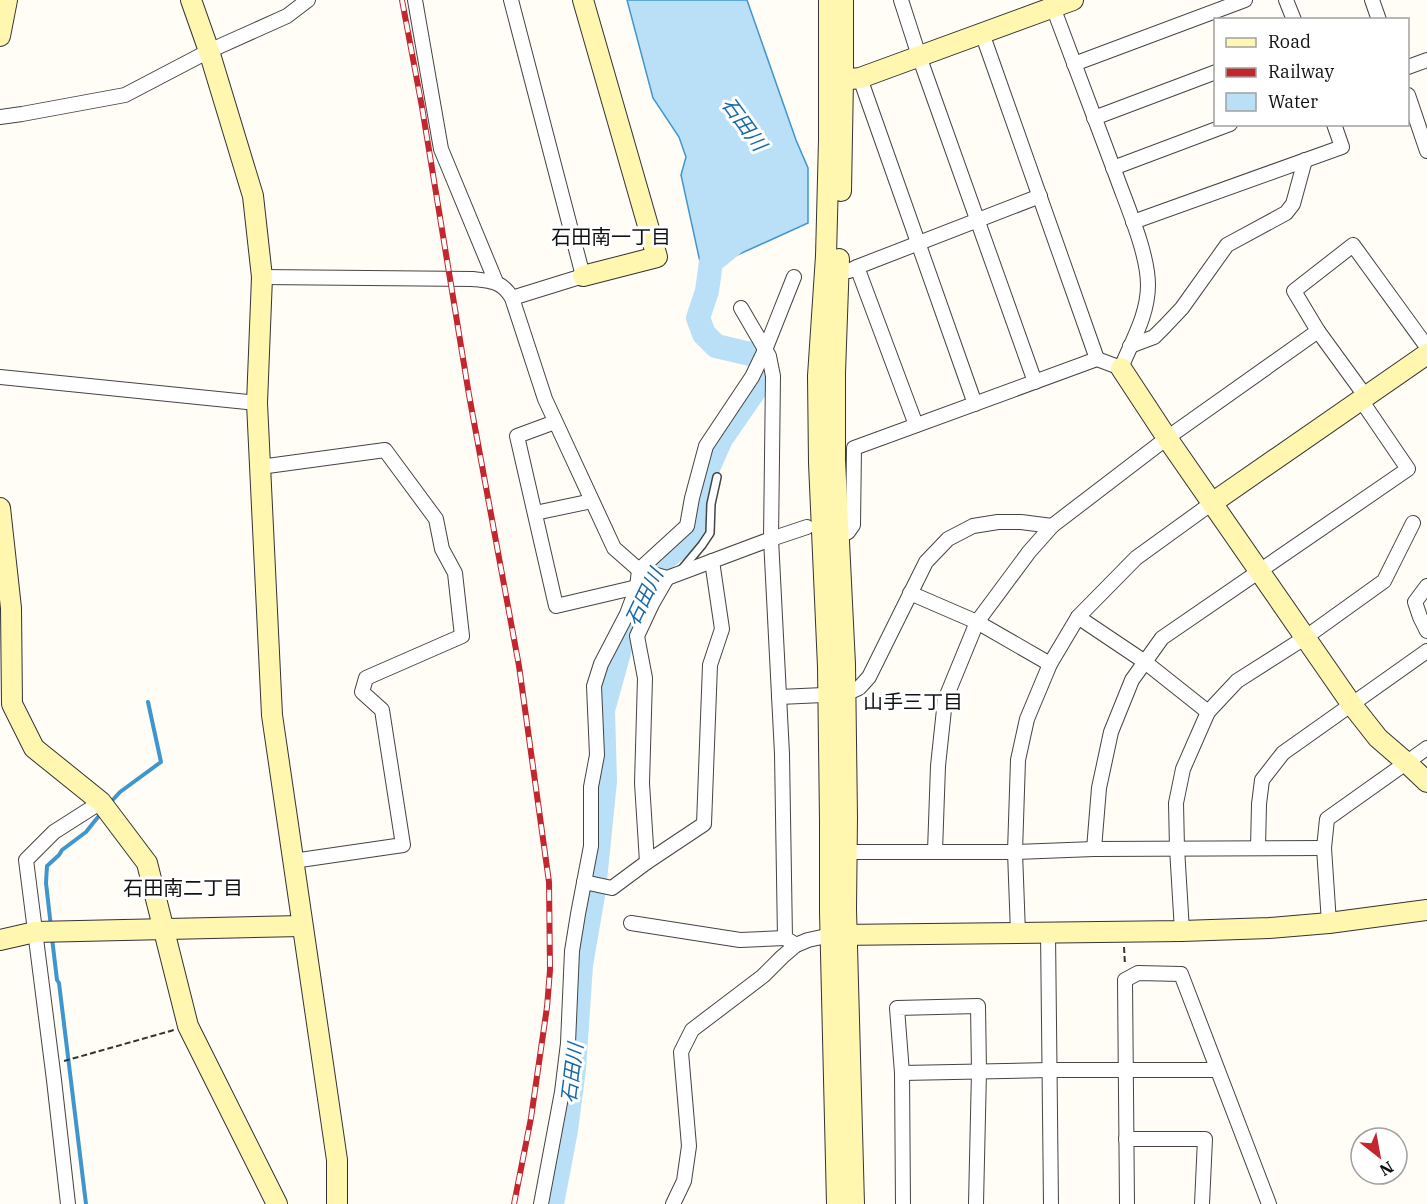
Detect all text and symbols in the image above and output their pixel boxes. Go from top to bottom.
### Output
legend [1214,18,1409,126]
text: Road [1268,30,1311,53]
text: Railway [1268,60,1334,83]
text: Water [1268,90,1318,113]
water label: 石田川 [716,92,774,158]
district label: 石田南一丁目 [551,223,671,250]
water label: 石田川 [618,562,670,630]
district label: 山手三丁目 [863,688,963,715]
district label: 石田南二丁目 [123,874,243,901]
water label: 石田川 [554,1040,589,1104]
north arrow [1349,1126,1409,1186]
text: N [1376,1157,1397,1181]

